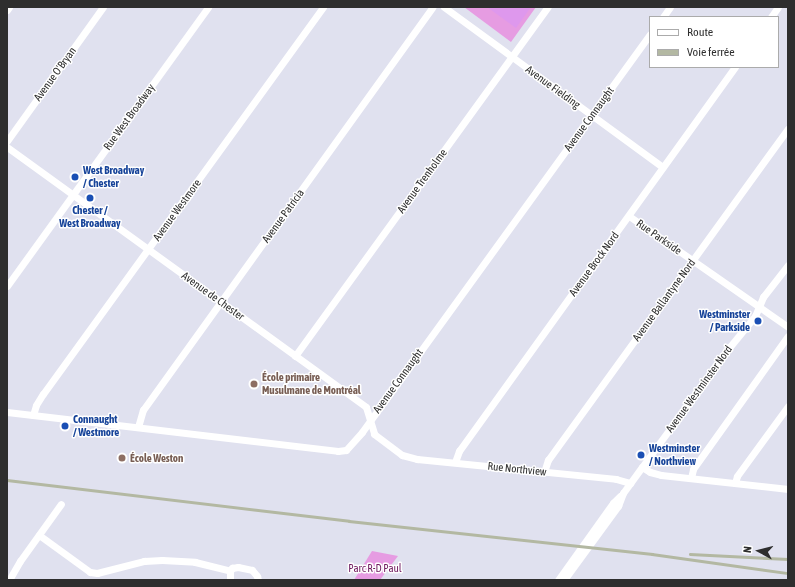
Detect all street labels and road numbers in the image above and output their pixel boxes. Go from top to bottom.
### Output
street label: Avenue O'Bryan [31,44,79,104]
street label: Avenue Fielding [523,63,583,111]
street label: Rue West Broadway [101,81,157,153]
street label: Avenue Connaught [561,84,617,154]
street label: Avenue Trenholme [394,146,450,216]
street label: Avenue Westmore [150,177,204,243]
street label: Avenue Patricia [259,187,307,245]
street label: Rue Parkside [634,217,684,257]
street label: Avenue Brock Nord [566,229,622,299]
street label: Avenue Ballantyne Nord [630,256,698,344]
street label: Avenue de Chester [179,269,247,323]
street label: Avenue Westminster Nord [663,343,735,435]
street label: Avenue Connaught [370,346,426,416]
street label: Rue Northview [487,459,547,479]

